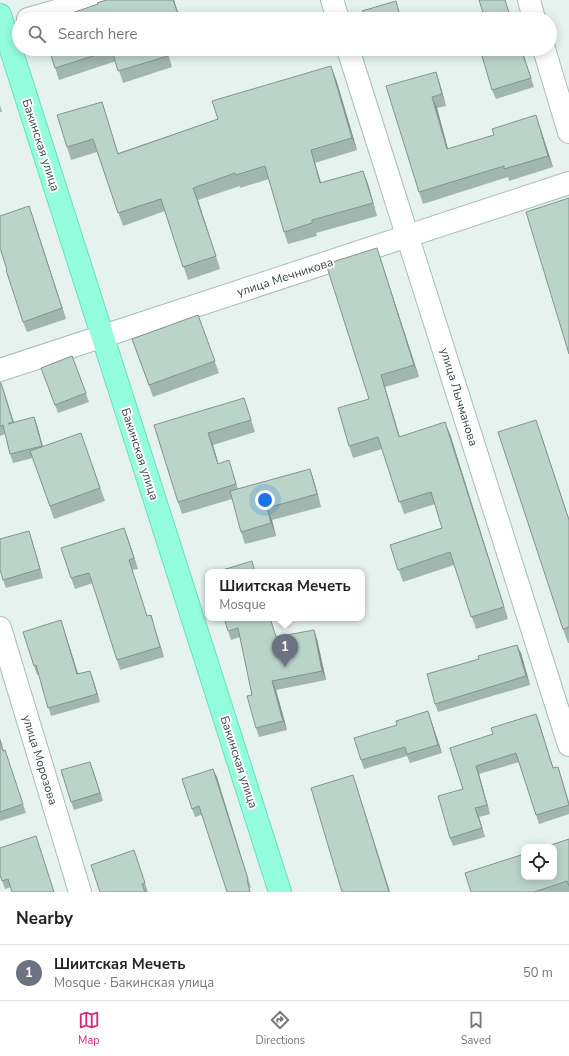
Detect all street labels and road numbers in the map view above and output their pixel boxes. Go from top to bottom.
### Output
street label: Бакинская улица [19,97,63,193]
street label: улица Мечникова [235,254,335,300]
street label: улица Лычманова [436,346,482,448]
street label: Бакинская улица [118,406,162,502]
street label: улица Морозова [19,713,61,807]
street label: Бакинская улица [217,714,261,810]

